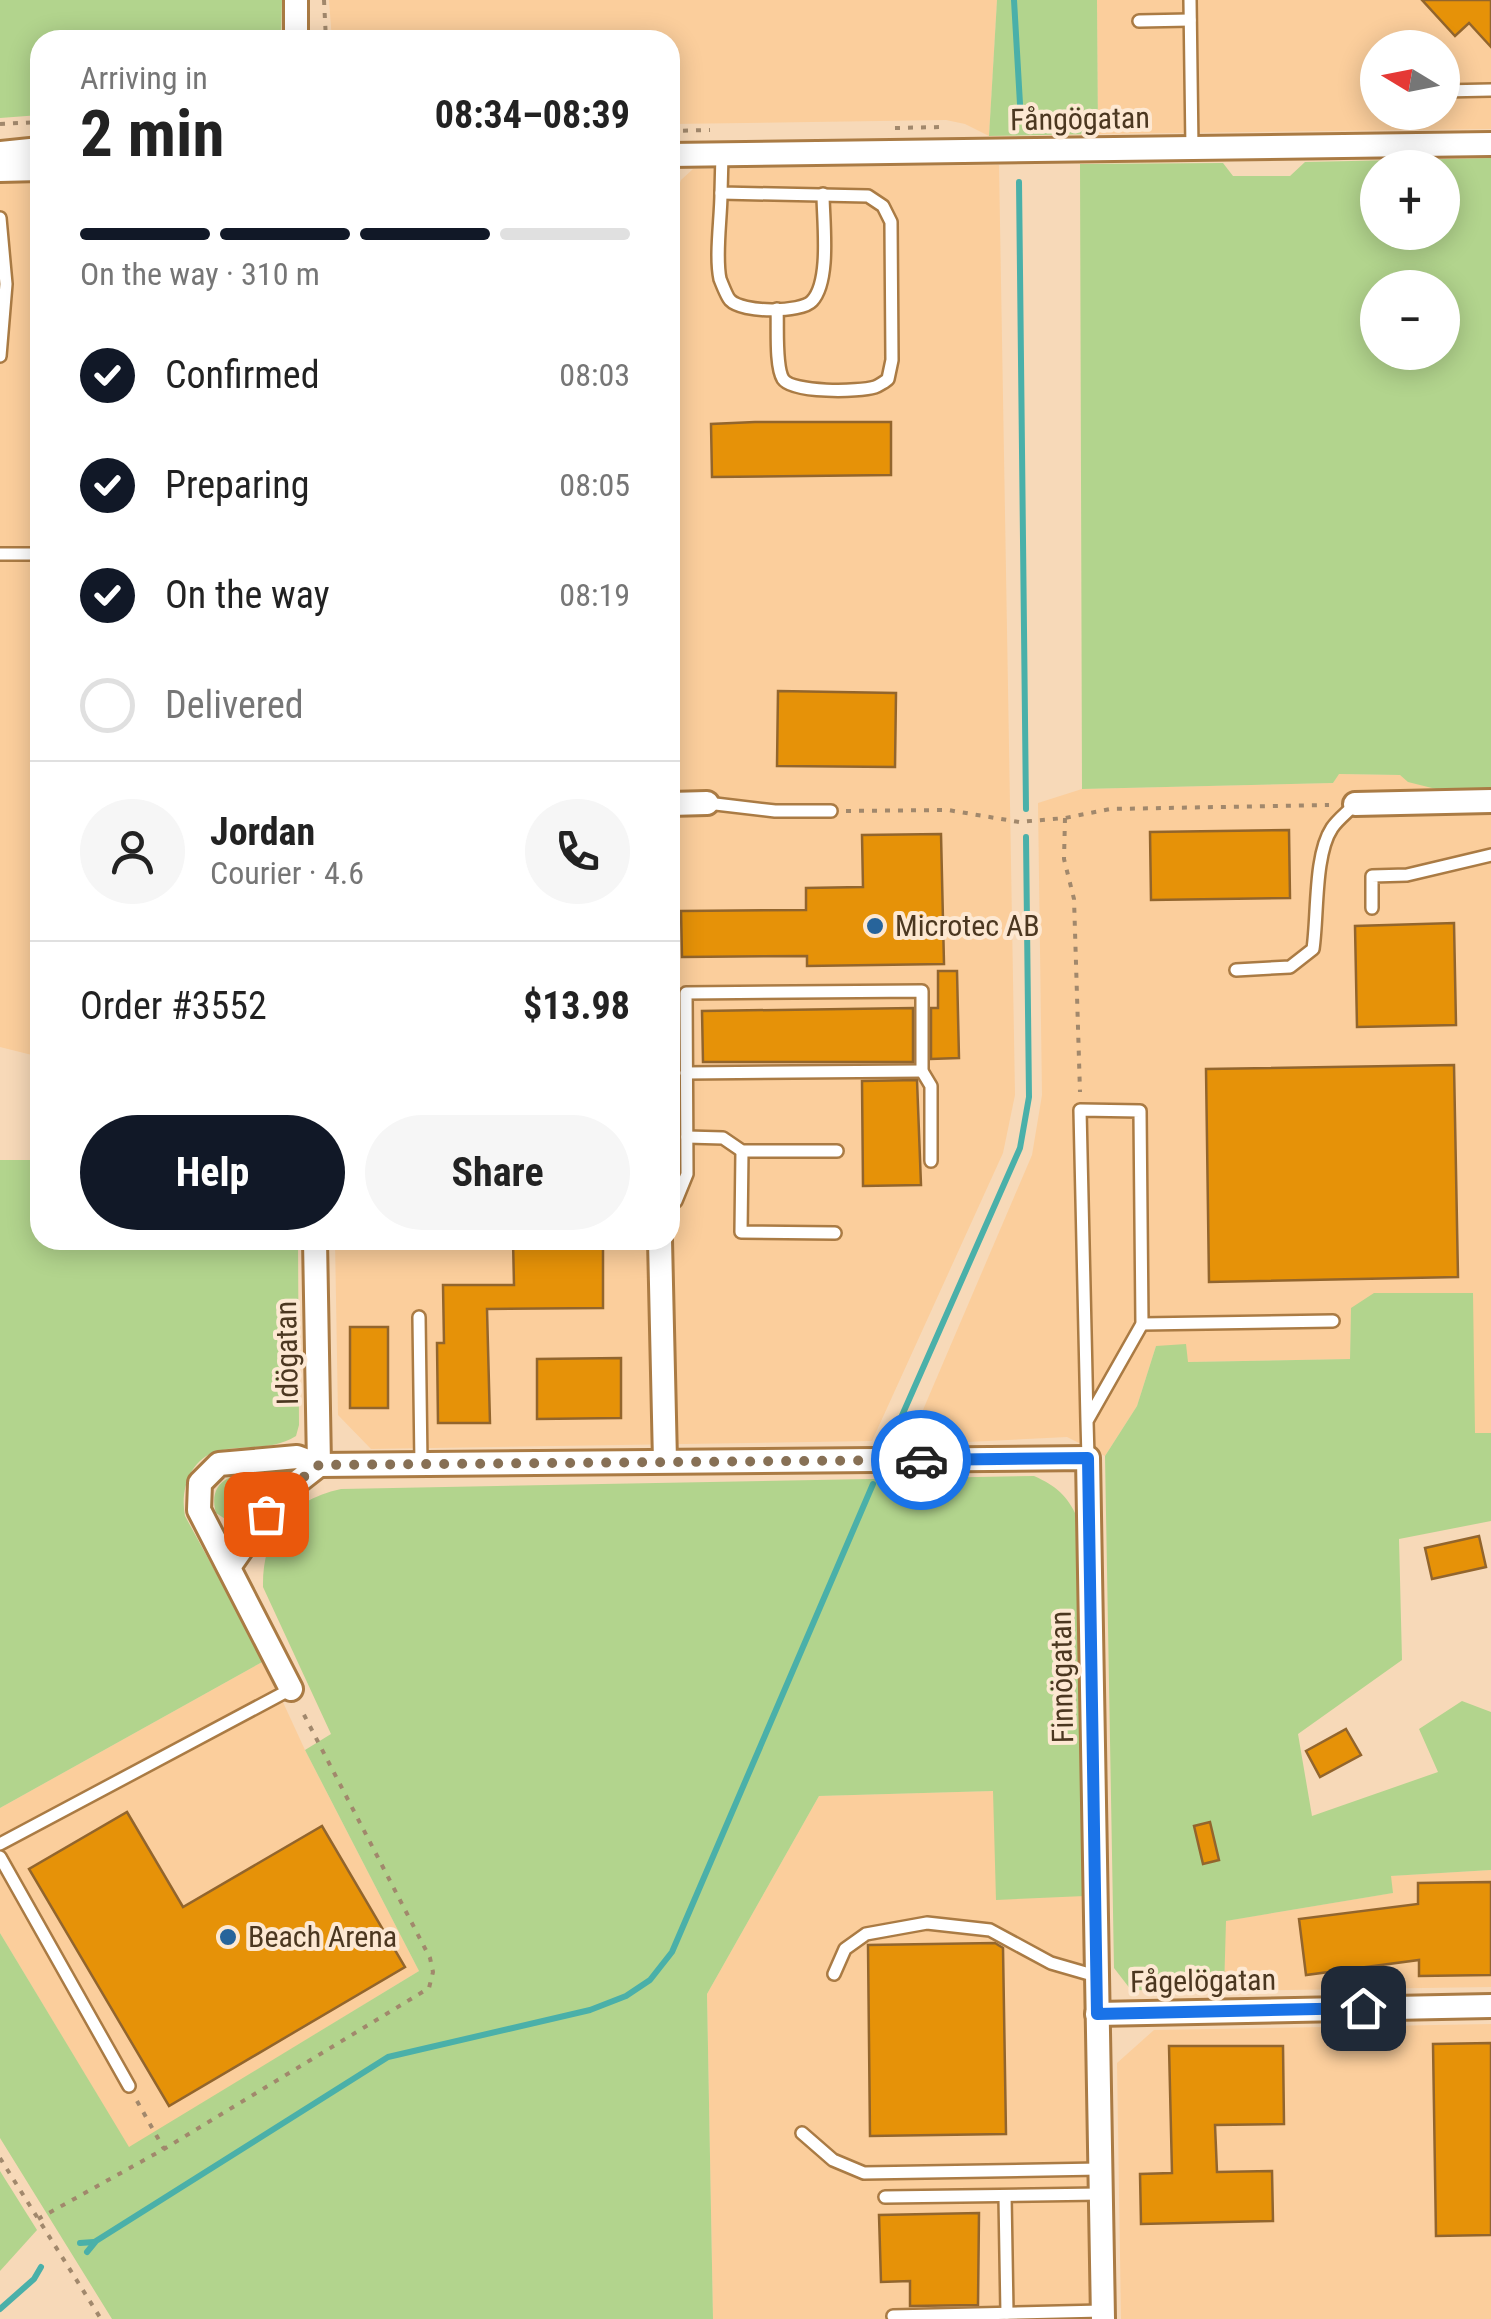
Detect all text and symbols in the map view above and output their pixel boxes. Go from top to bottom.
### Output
north arrow [1360,30,1460,130]
map controls [1360,30,1460,370]
text: Arriving in [80,59,208,97]
text: 08:34–08:39 [435,93,630,137]
text: 2 min [80,96,224,172]
street label: Fångögatan [1010,100,1150,137]
button: + [1360,150,1460,250]
text: On the way · 310 m [80,255,320,293]
button: − [1360,270,1460,370]
icon: check [80,348,135,403]
text: Confirmed [165,353,320,397]
text: 08:03 [559,356,630,394]
icon: check [80,458,135,513]
text: Preparing [165,463,310,507]
text: 08:05 [559,466,630,504]
icon: check [80,568,135,623]
text: On the way [165,573,330,617]
text: 08:19 [559,576,630,614]
text: Delivered [165,683,304,727]
button: person [80,799,185,904]
button: phone [525,799,630,904]
text: Jordan [210,810,315,854]
text: Courier · 4.6 [210,854,364,892]
place label: Microtec AB [895,908,1040,943]
marker: Microtec AB [864,915,886,937]
text: Order #3552 [80,984,267,1028]
text: $13.98 [523,984,630,1028]
button: Help [80,1115,345,1230]
button: Share [365,1115,630,1230]
street label: Idögatan [268,1301,305,1406]
courier [871,1410,971,1510]
icon: car [894,1433,949,1488]
pin [224,1472,309,1557]
icon: bag [239,1487,294,1542]
street label: Finnögatan [1043,1611,1080,1743]
place label: Beach Arena [248,1919,397,1954]
marker: Beach Arena [217,1926,239,1948]
street label: Fågelögatan [1130,1962,1276,1999]
pin [1321,1966,1406,2051]
icon: home [1336,1981,1391,2036]

